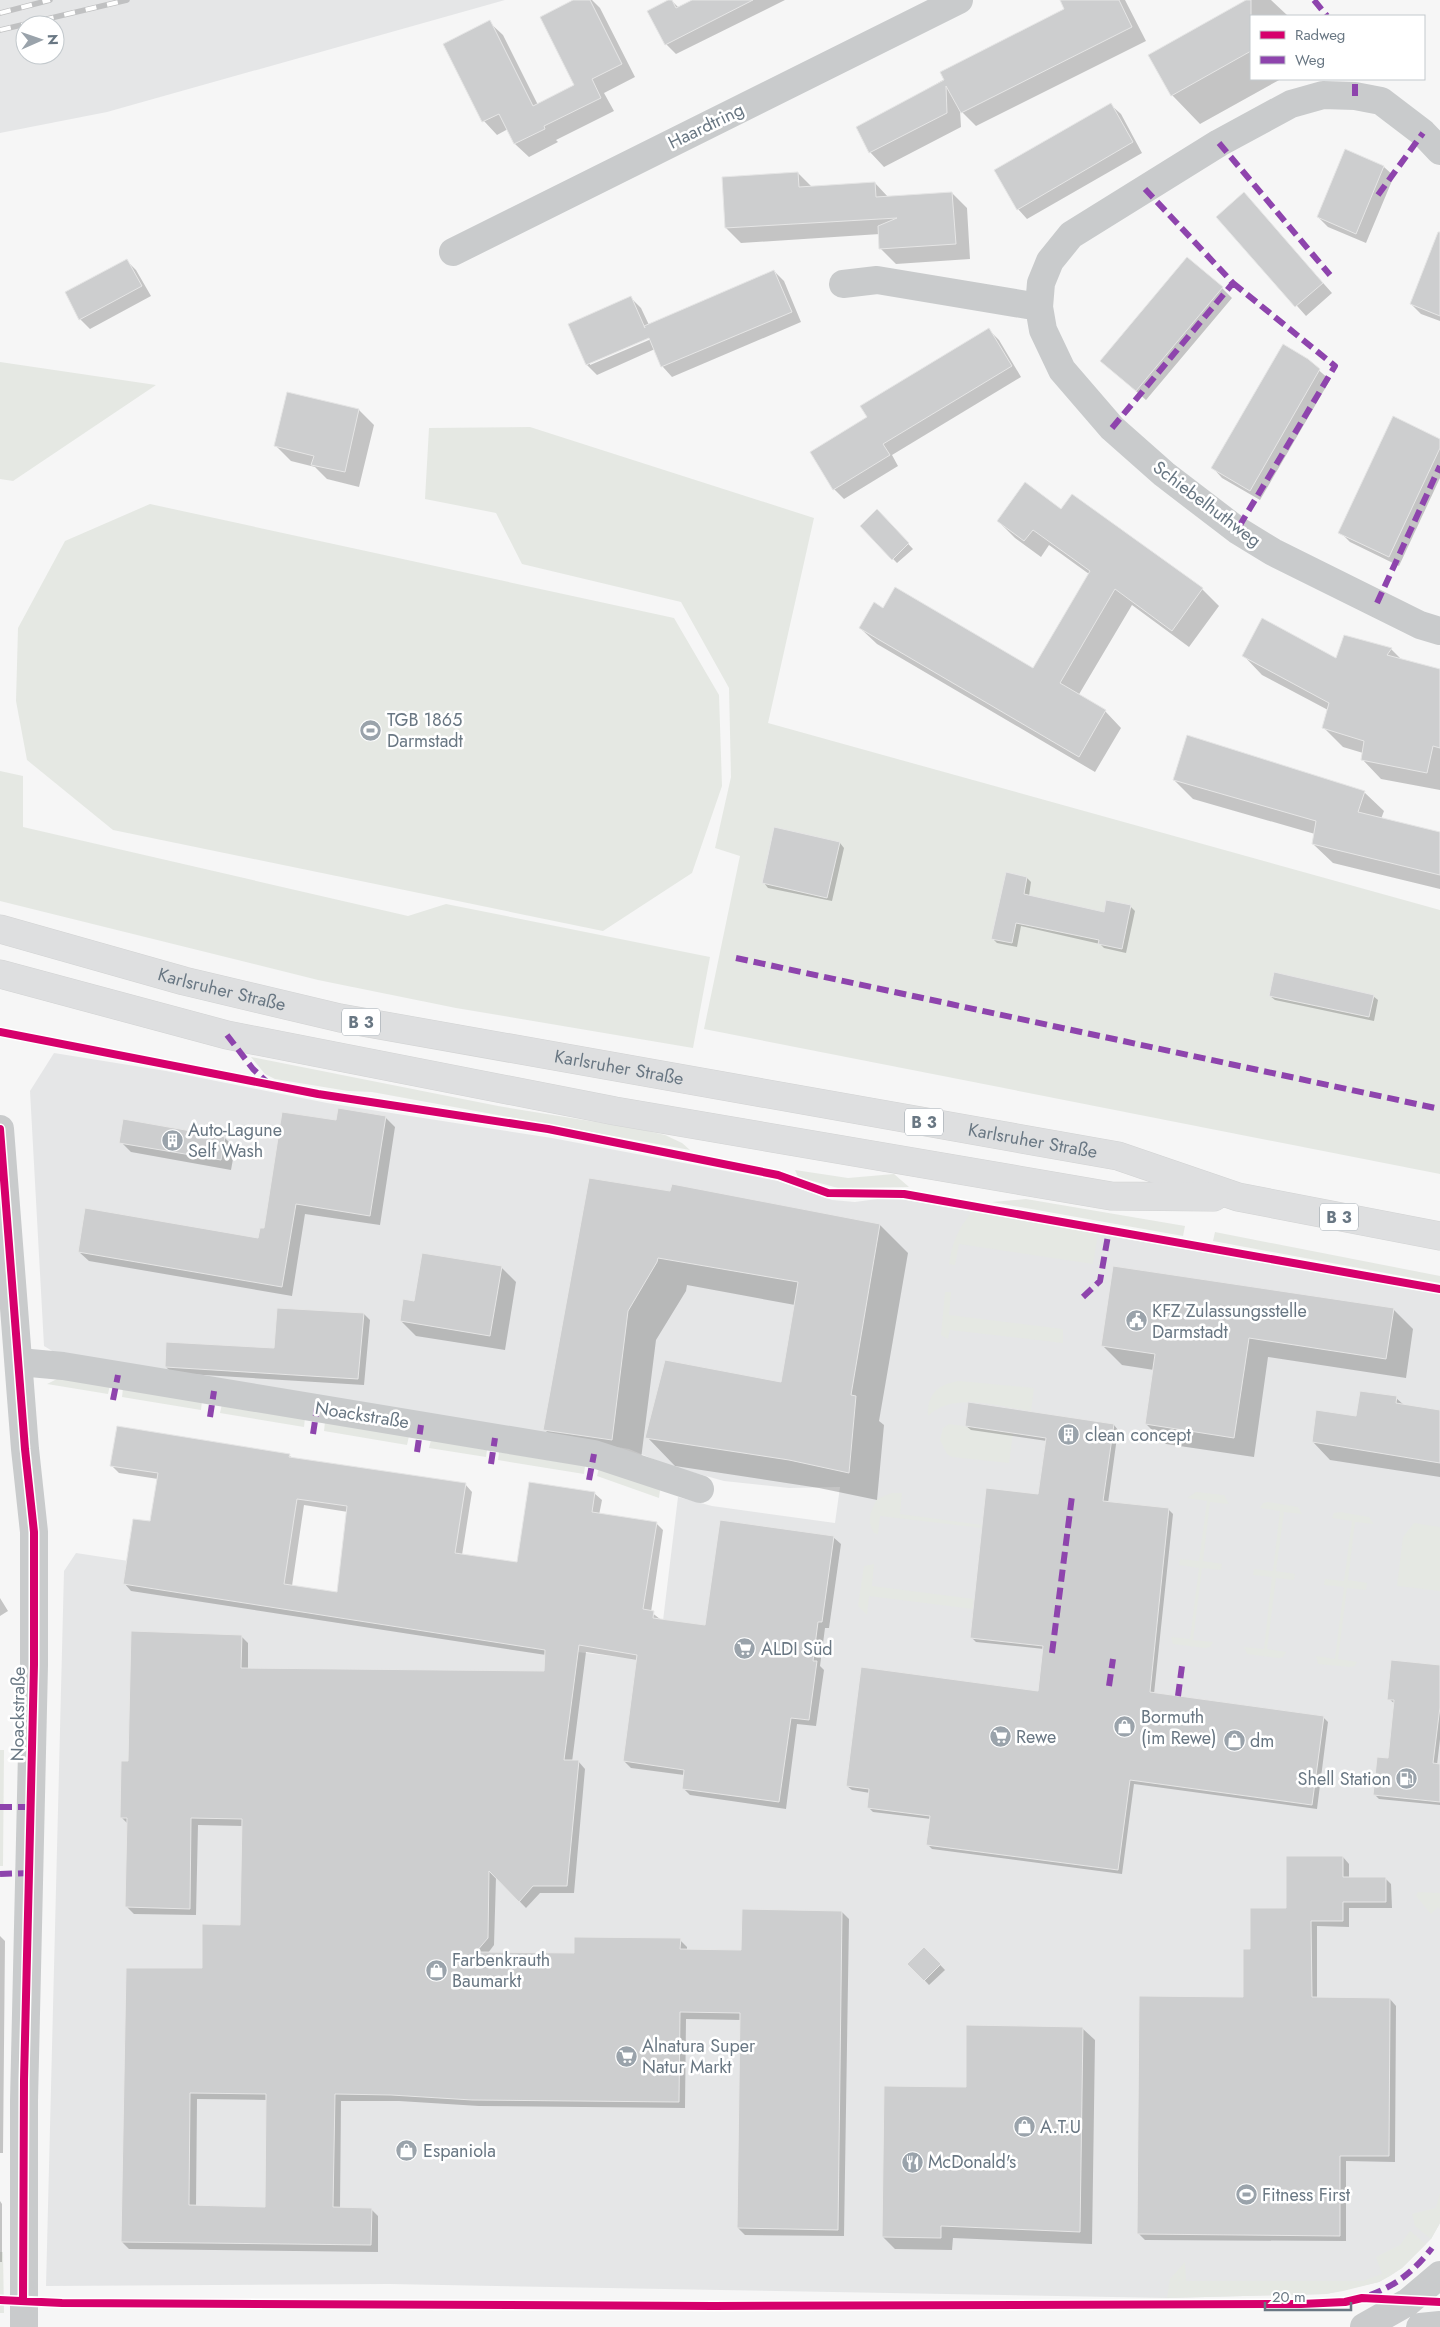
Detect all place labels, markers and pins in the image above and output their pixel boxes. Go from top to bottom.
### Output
place label: TGB 1865 Darmstadt [387,707,464,754]
sports icon: TGB 1865 Darmstadt [359,718,383,742]
place label: Auto-Lagune Self Wash [188,1117,282,1164]
building icon: Auto-Lagune Self Wash [160,1128,184,1152]
place label: KFZ Zulassungsstelle Darmstadt [1152,1298,1307,1345]
public building icon: KFZ Zulassungsstelle Darmstadt [1124,1309,1148,1333]
place label: clean concept [1085,1422,1192,1448]
building icon: clean concept [1057,1423,1081,1447]
place label: ALDI Süd [761,1636,833,1662]
supermarket icon: ALDI Süd [733,1637,757,1661]
place label: Bormuth (im Rewe) [1141,1704,1217,1751]
shop icon: Bormuth (im Rewe) [1113,1715,1137,1739]
place label: Rewe [1016,1724,1056,1750]
supermarket icon: Rewe [988,1725,1012,1749]
place label: dm [1250,1728,1274,1754]
shop icon: dm [1222,1729,1246,1753]
place label: Shell Station [1298,1766,1391,1792]
fuel station icon: Shell Station [1395,1767,1419,1791]
place label: Farbenkrauth Baumarkt [452,1947,550,1994]
shop icon: Farbenkrauth Baumarkt [424,1958,448,1982]
place label: Alnatura Super Natur Markt [642,2033,756,2080]
supermarket icon: Alnatura Super Natur Markt [614,2044,638,2068]
place label: A.T.U [1040,2114,1081,2140]
shop icon: A.T.U [1012,2115,1036,2139]
place label: Espaniola [423,2138,496,2164]
shop icon: Espaniola [395,2139,419,2163]
place label: McDonald's [928,2149,1016,2175]
restaurant icon: McDonald's [900,2150,924,2174]
place label: Fitness First [1262,2182,1351,2208]
sports icon: Fitness First [1234,2183,1258,2207]

